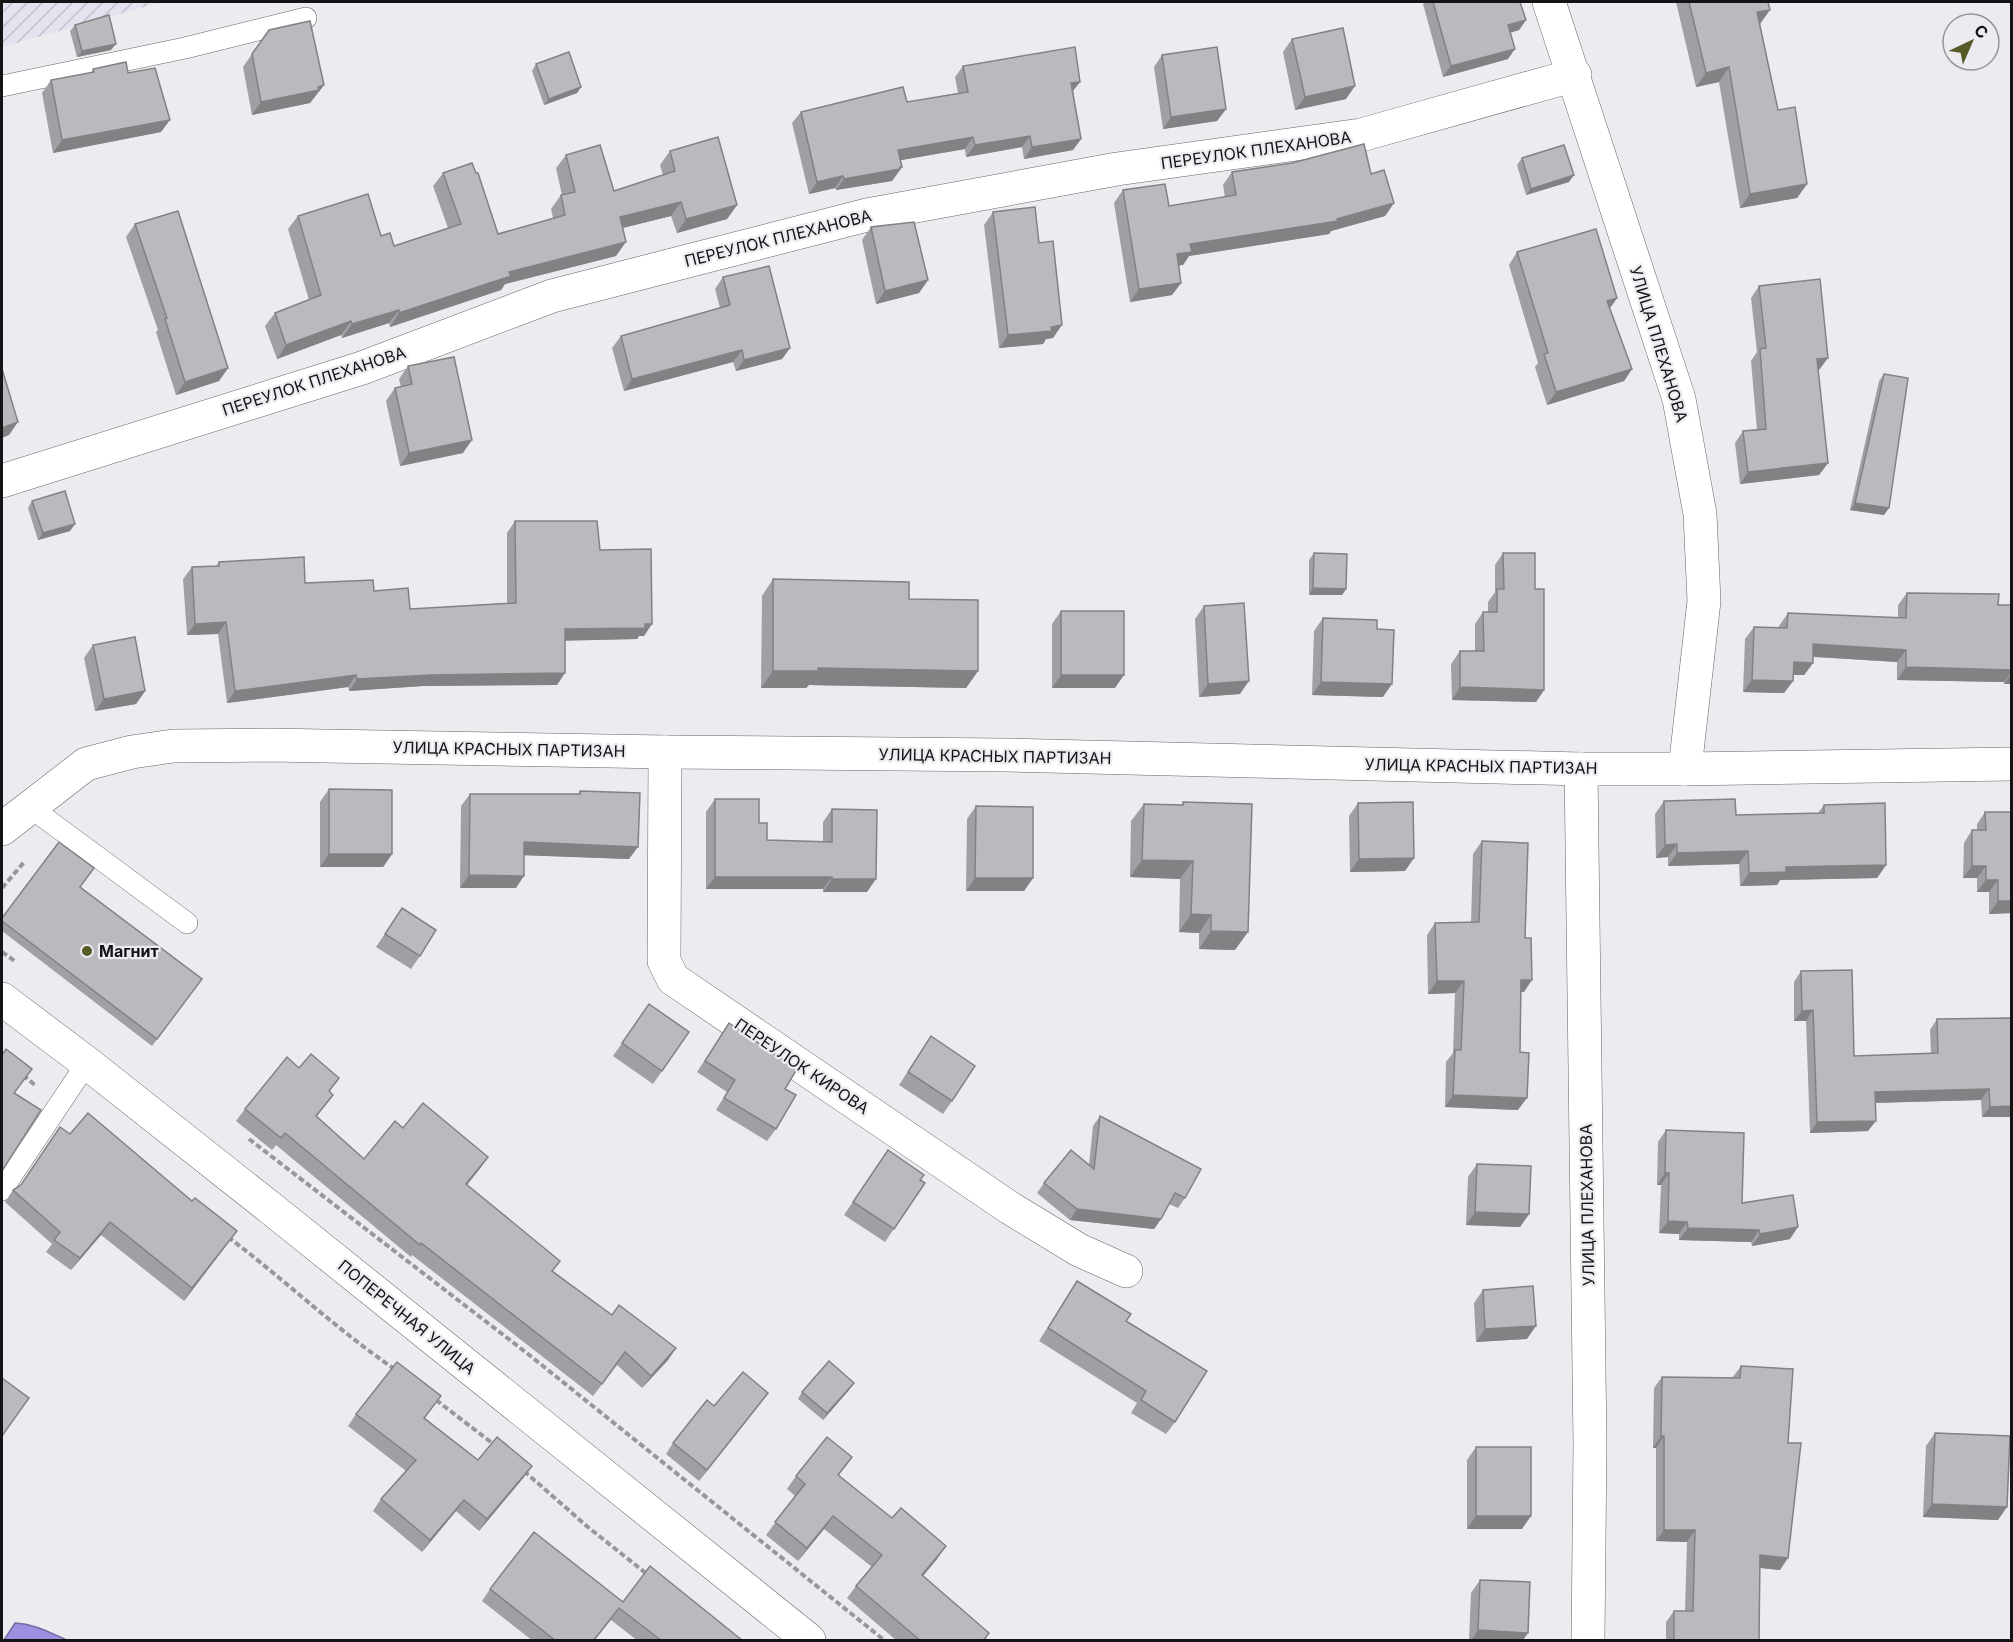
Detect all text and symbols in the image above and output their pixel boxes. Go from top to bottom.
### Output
north arrow [1941,12,2001,72]
text: С [1970,20,1993,43]
street label: ПЕРЕУЛОК ПЛЕХАНОВА [1160,127,1352,173]
street label: ПЕРЕУЛОК ПЛЕХАНОВА [682,205,874,271]
street label: УЛИЦА ПЛЕХАНОВА [1626,264,1692,424]
street label: ПЕРЕУЛОК ПЛЕХАНОВА [220,342,408,420]
street label: УЛИЦА КРАСНЫХ ПАРТИЗАН [392,737,626,761]
street label: УЛИЦА КРАСНЫХ ПАРТИЗАН [878,744,1112,768]
street label: УЛИЦА КРАСНЫХ ПАРТИЗАН [1364,754,1598,778]
place label: Магнит [99,941,159,961]
marker: Магнит [80,944,94,958]
street label: ПЕРЕУЛОК КИРОВА [731,1014,873,1118]
street label: УЛИЦА ПЛЕХАНОВА [1576,1124,1598,1286]
street label: ПОПЕРЕЧНАЯ УЛИЦА [334,1255,480,1379]

